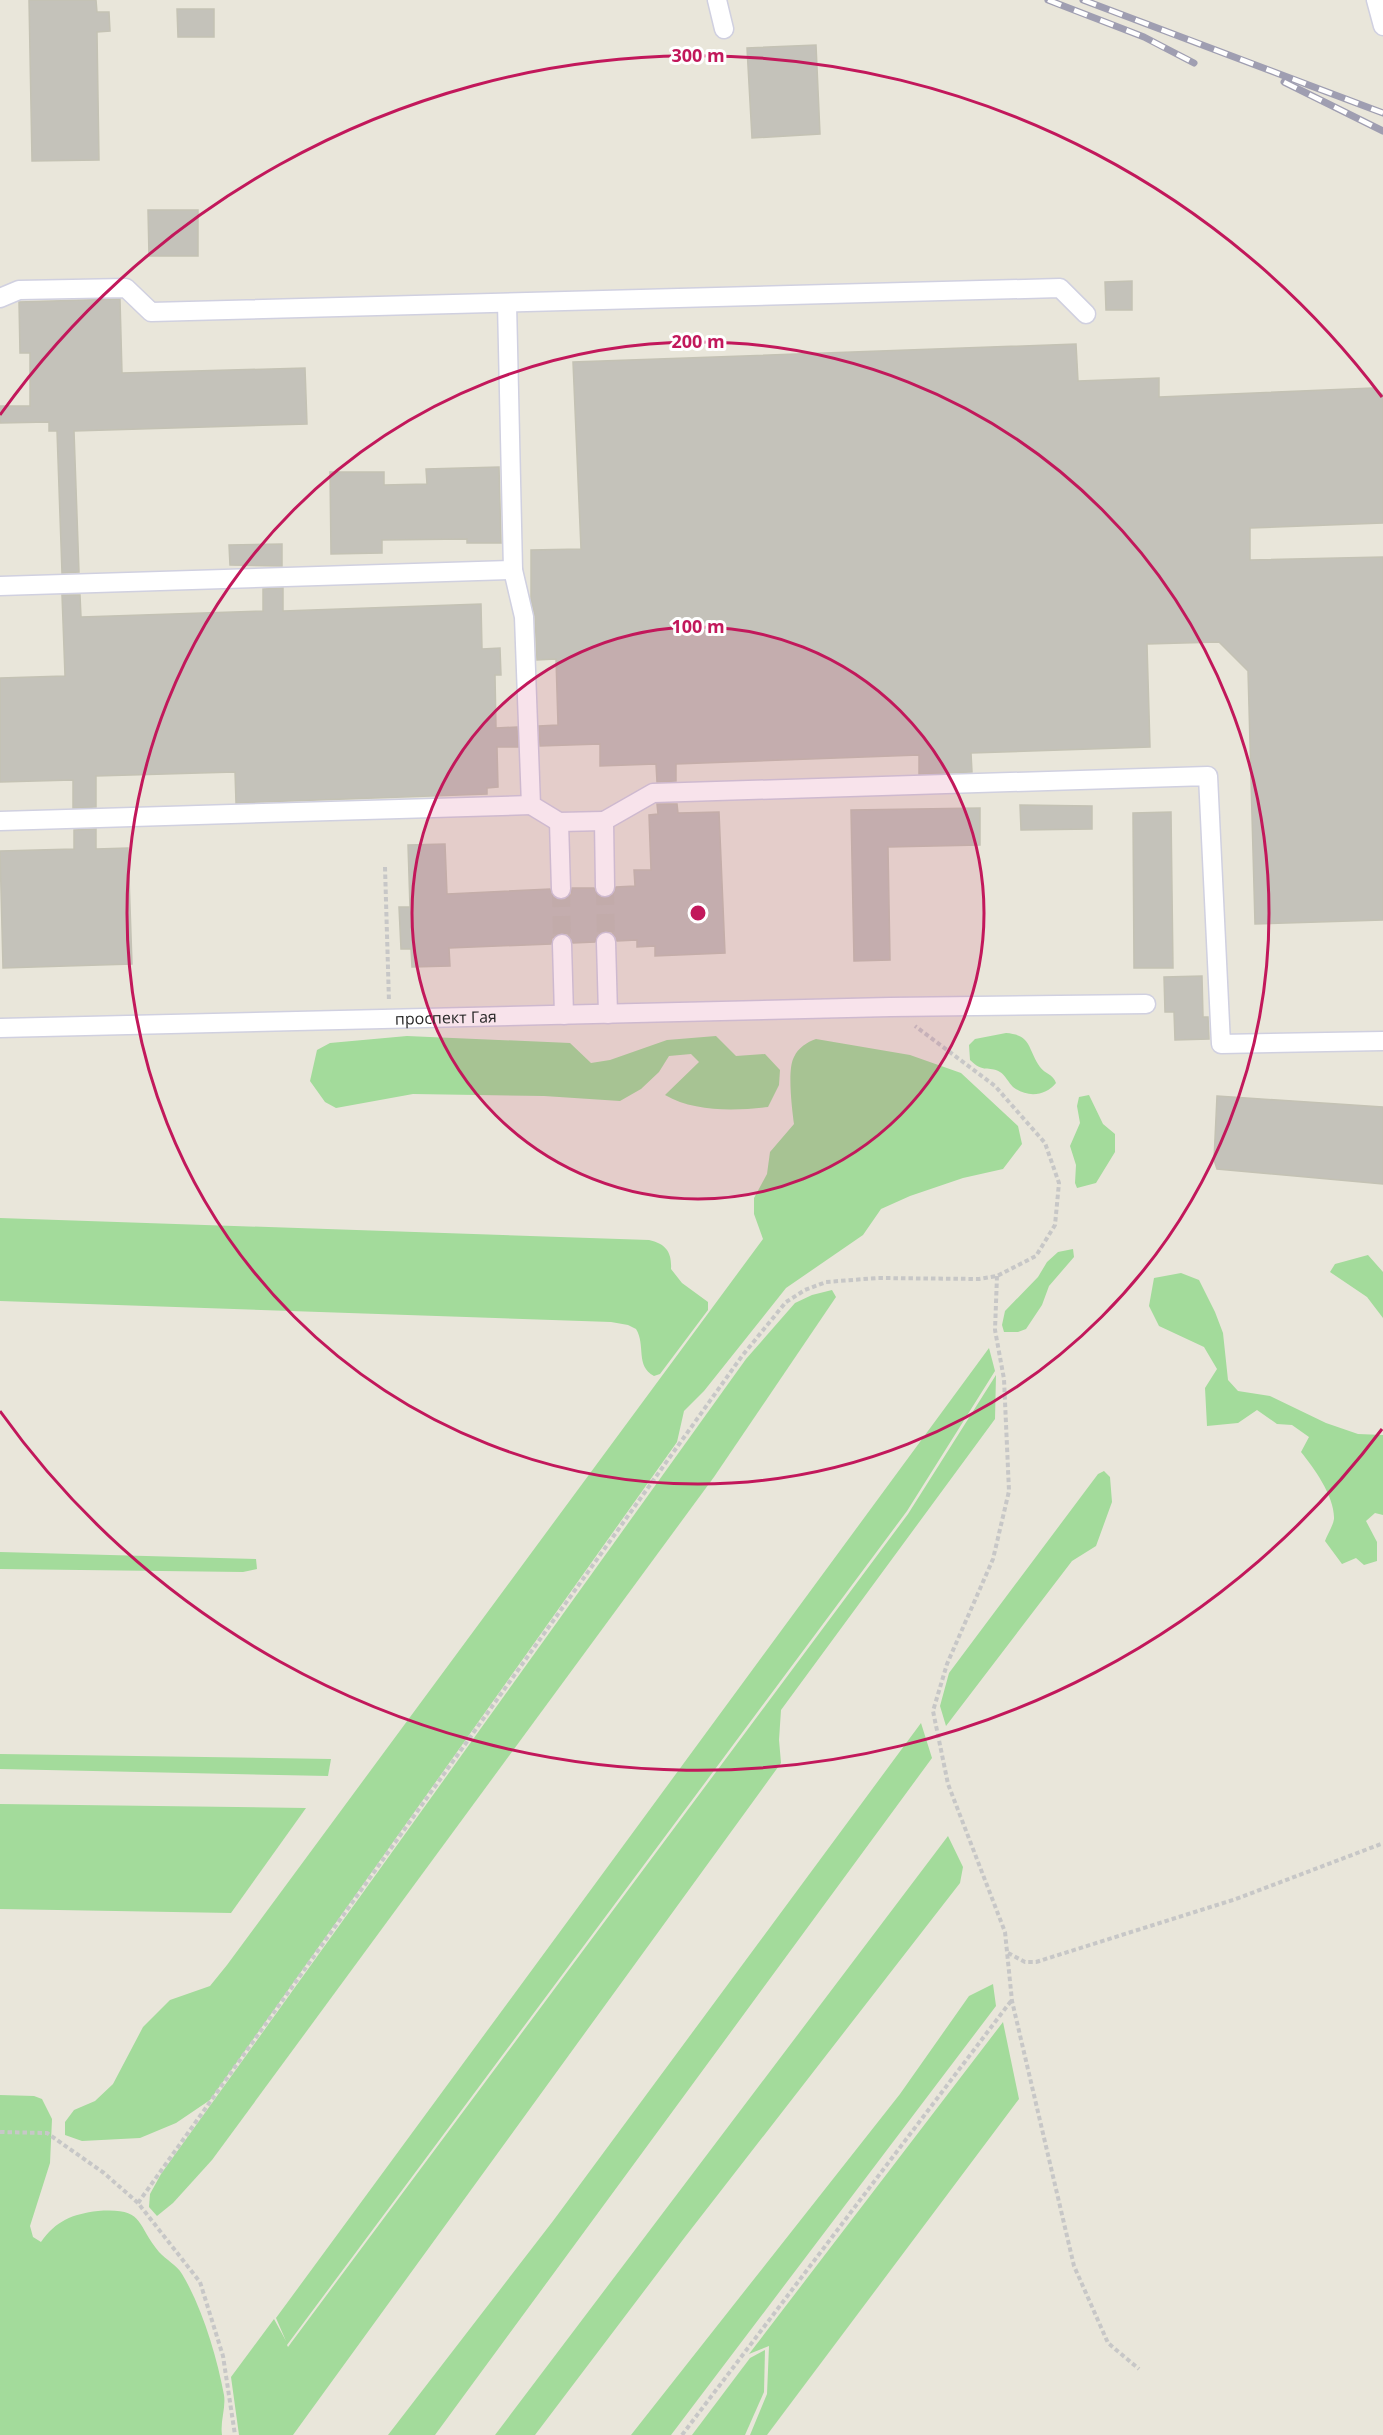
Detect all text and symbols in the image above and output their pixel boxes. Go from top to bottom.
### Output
text: 300 m [671,43,725,67]
text: 200 m [671,329,725,353]
text: 100 m [671,614,725,638]
centre of rings [688,903,708,923]
street label: проспект Гая [395,1005,497,1030]

